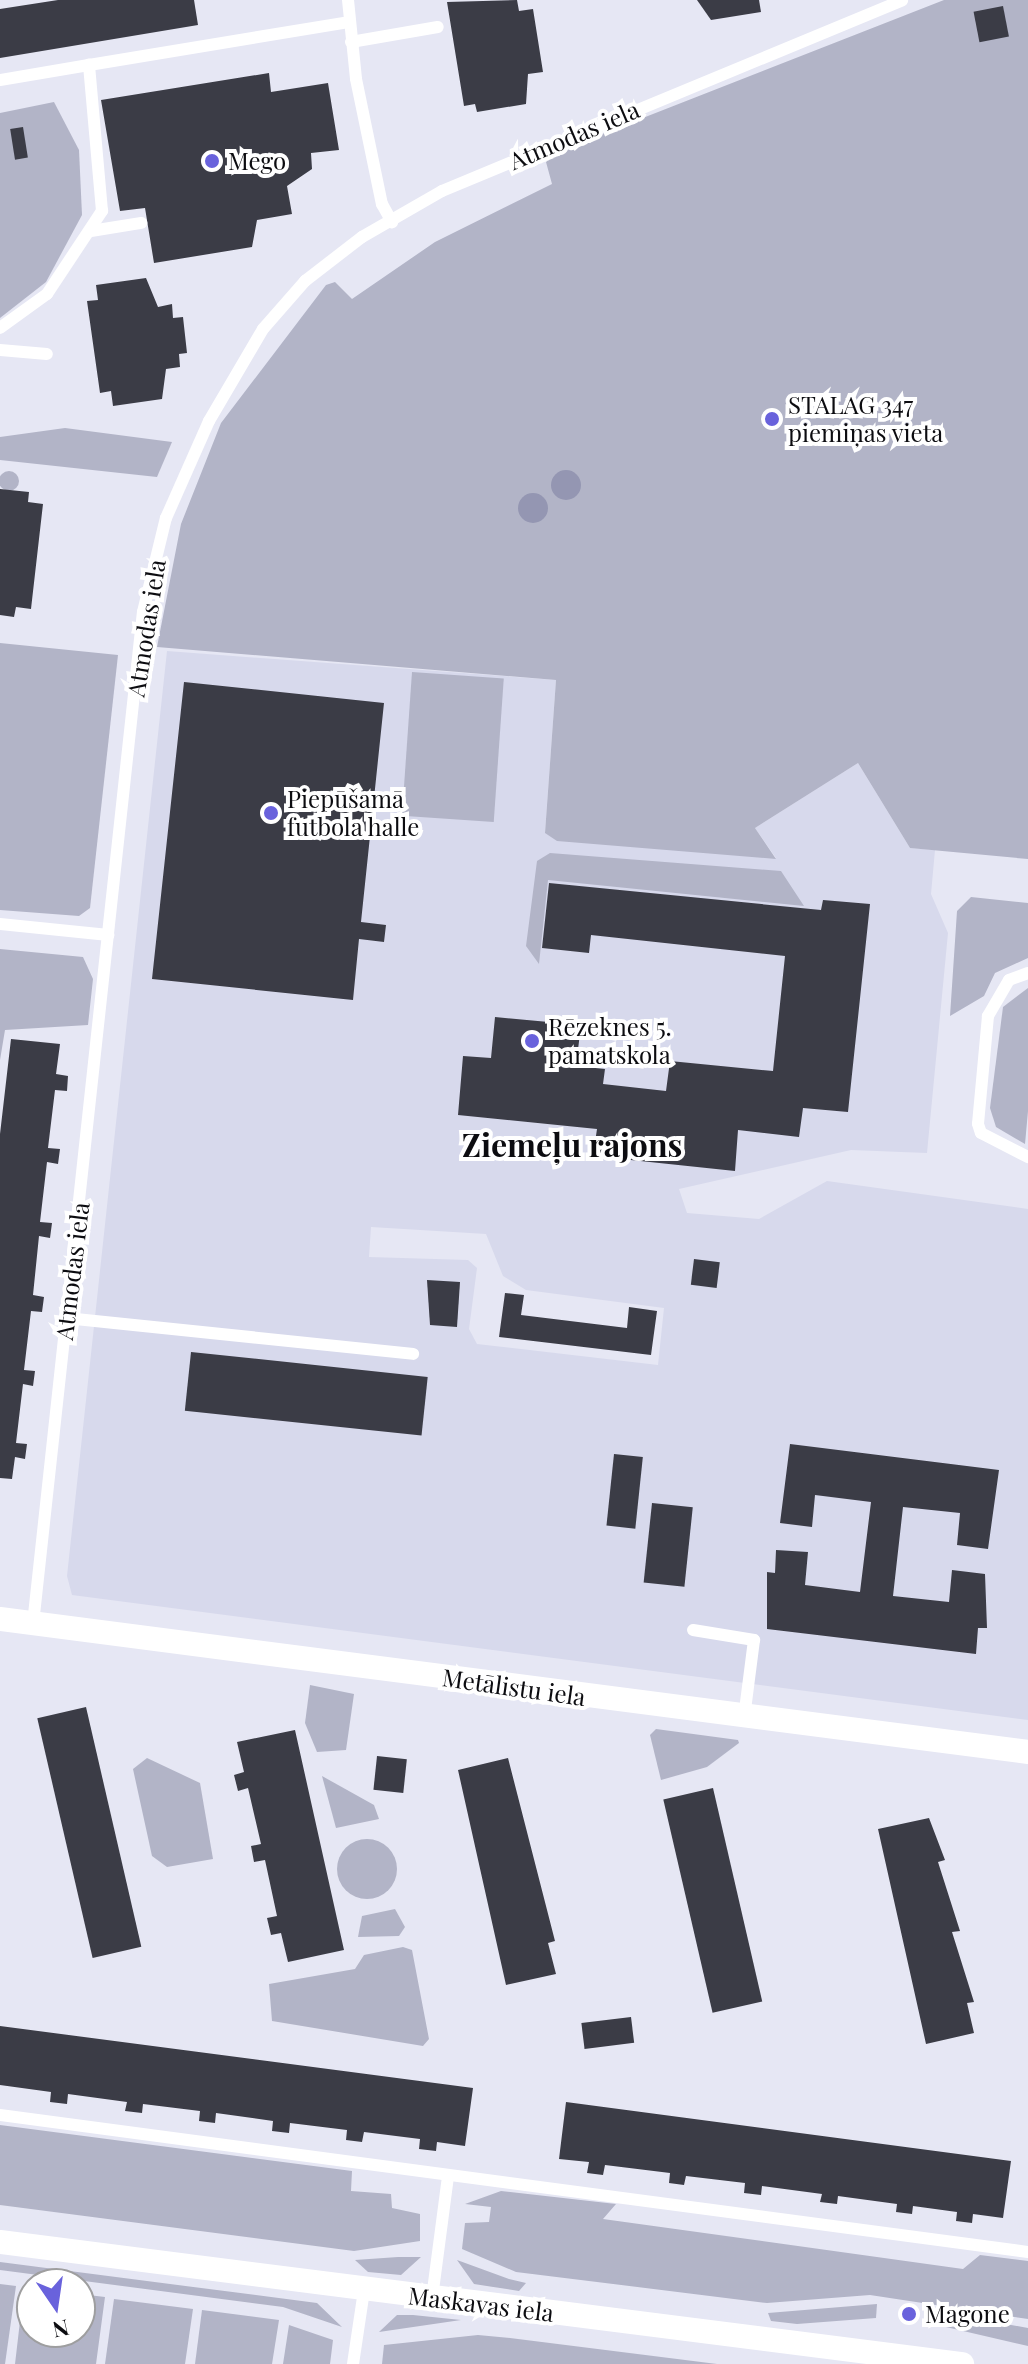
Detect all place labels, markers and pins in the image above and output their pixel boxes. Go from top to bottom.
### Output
place label: Mego [228,147,286,175]
marker: Mego [203,152,221,170]
place label: STALAG 347 piemiņas vieta [788,391,944,447]
marker: STALAG 347 piemiņas vieta [763,410,781,428]
place label: Piepūšamā futbola halle [287,785,420,841]
marker: Piepūšamā futbola halle [262,804,280,822]
place label: Rēzeknes 5. pamatskola [548,1013,672,1069]
marker: Rēzeknes 5. pamatskola [523,1032,541,1050]
place label: Magone [925,2300,1010,2328]
marker: Magone [900,2305,918,2323]

